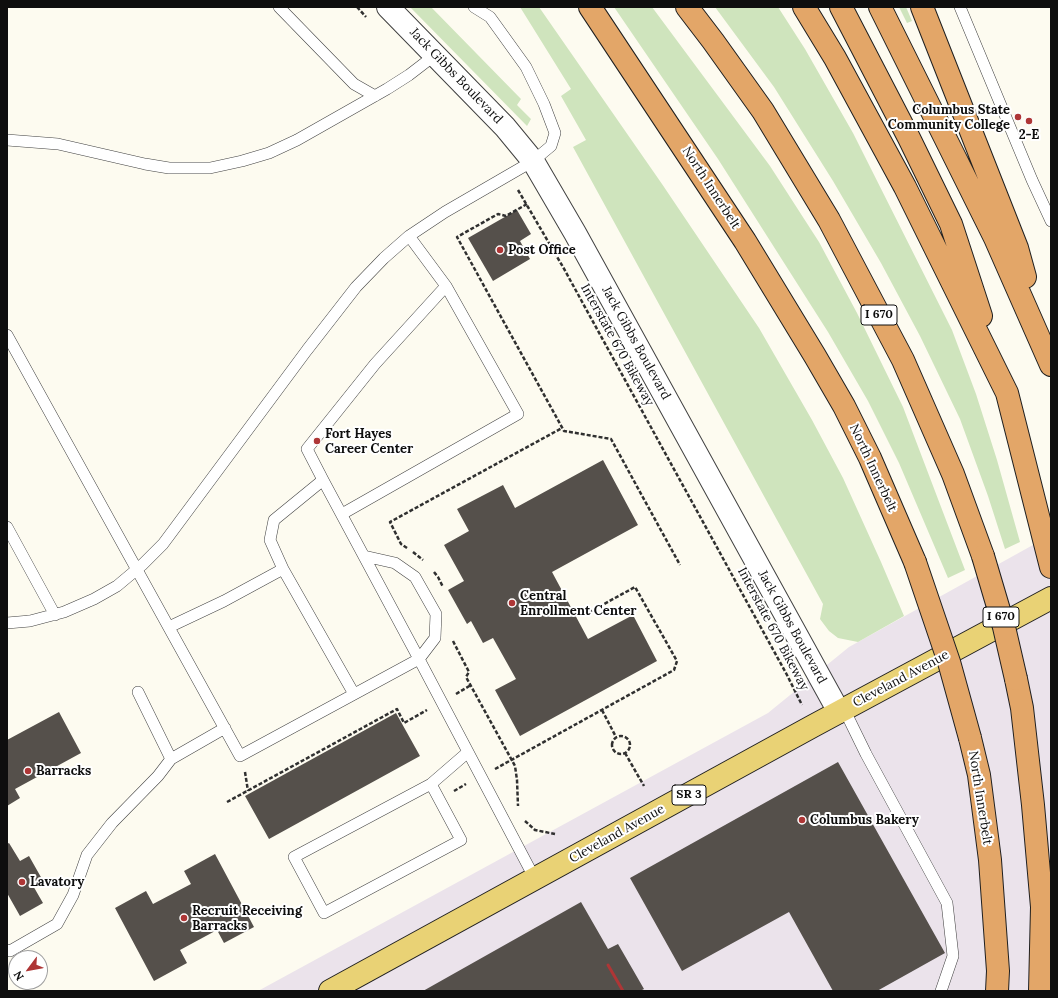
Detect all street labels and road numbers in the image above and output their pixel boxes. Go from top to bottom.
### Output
street label: Jack Gibbs Boulevard [406,25,506,127]
street label: North Innerbelt [679,144,743,232]
street label: Interstate 670 Bikeway [577,281,657,409]
street label: Jack Gibbs Boulevard [598,284,674,402]
road number: I 670 [861,305,897,325]
street label: North Innerbelt [846,422,900,514]
street label: Interstate 670 Bikeway [734,565,812,693]
street label: Jack Gibbs Boulevard [754,568,830,686]
road number: I 670 [983,607,1019,627]
street label: Cleveland Avenue [850,647,952,711]
street label: North Innerbelt [965,750,995,846]
road number: SR 3 [672,785,706,805]
street label: Cleveland Avenue [567,801,667,867]

